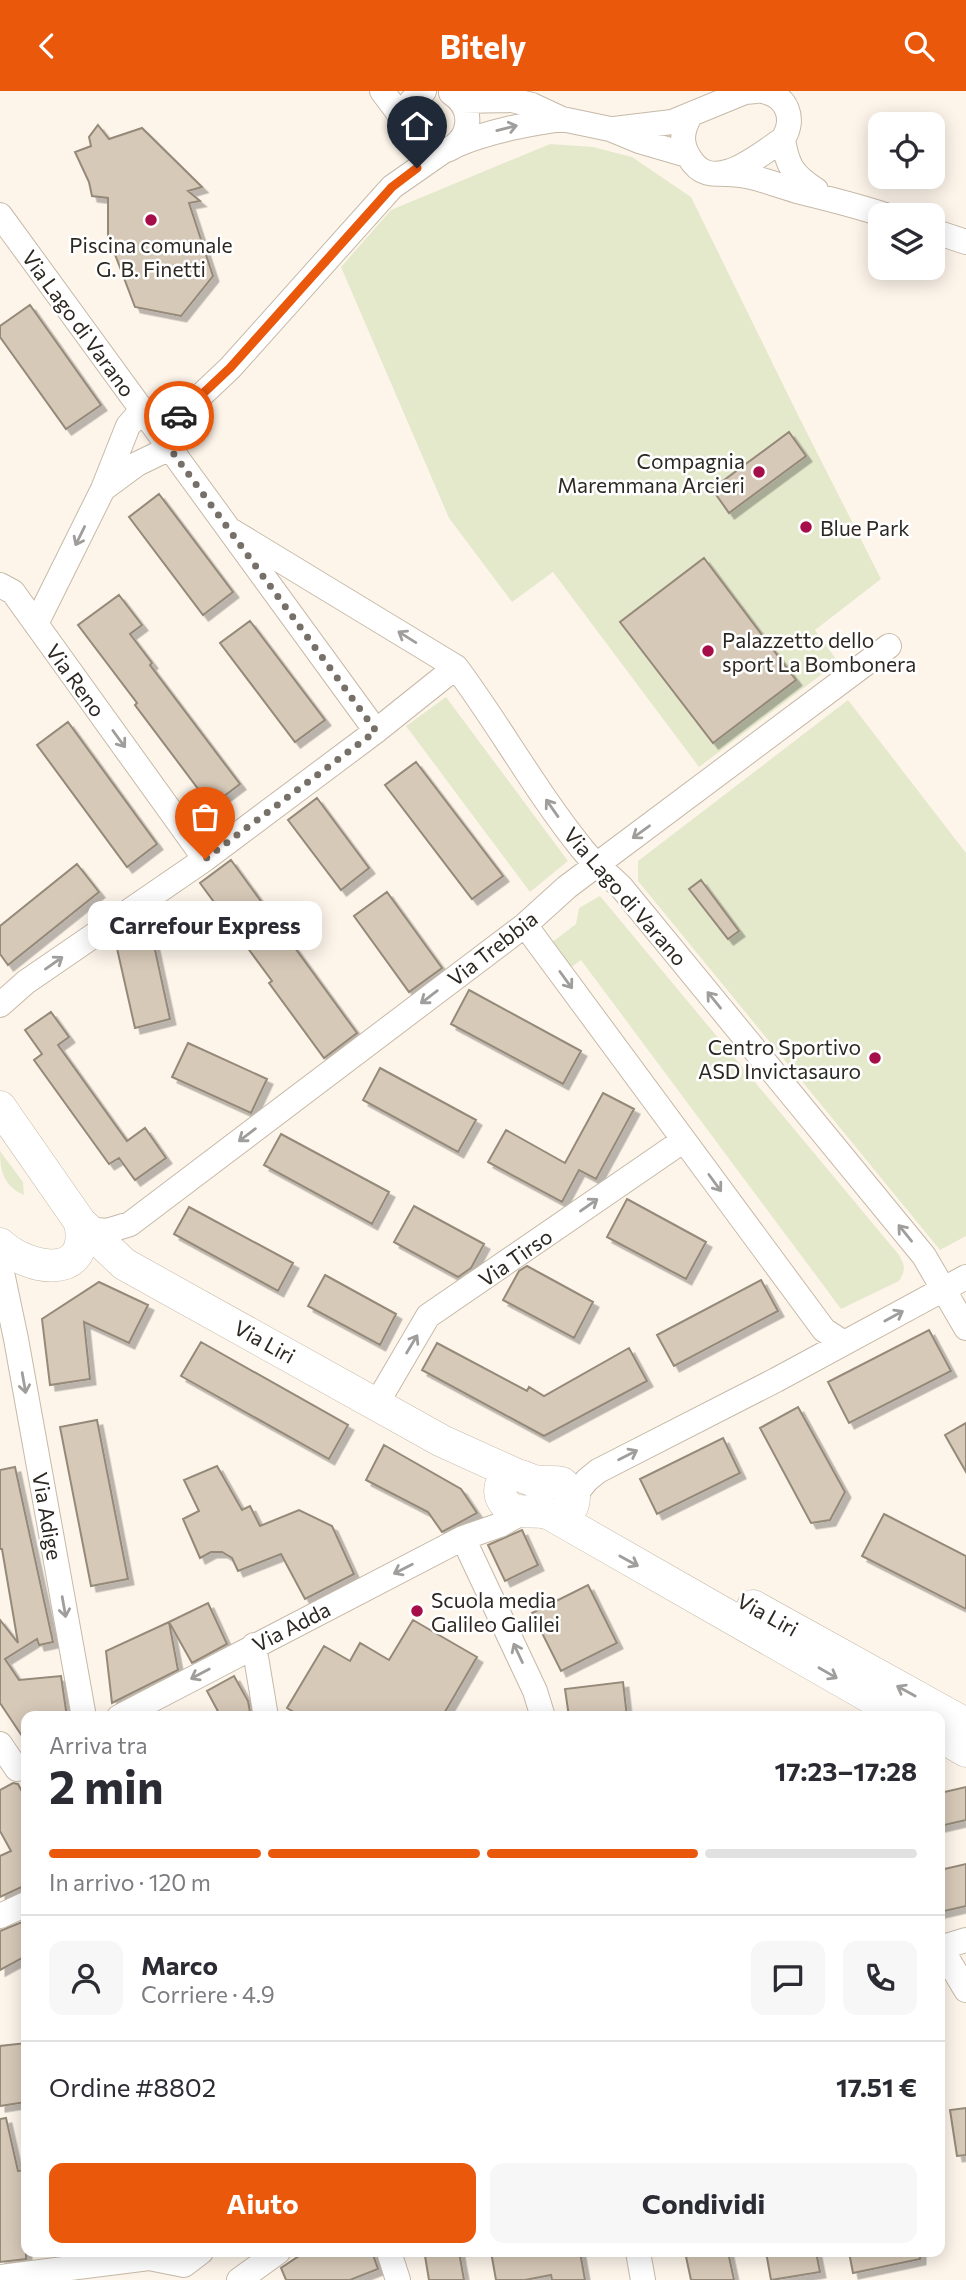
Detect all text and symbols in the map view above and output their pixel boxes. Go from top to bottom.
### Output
text: Bitely [440,26,526,66]
icon: back [28,27,66,65]
icon: search [900,27,938,65]
pin [387,96,447,168]
icon: home [398,107,436,145]
map controls [868,112,945,280]
button: locate [868,112,945,189]
one-way arrow [495,121,518,134]
button: layers [868,203,945,280]
marker: Piscina comunale G. B. Finetti [143,212,159,228]
place label: Piscina comunale G. B. Finetti [69,232,233,281]
street label: Via Lago di Varano [17,245,141,401]
courier [144,381,214,451]
icon: car [160,397,198,435]
place label: Compagnia Maremmana Arcieri [557,448,745,497]
marker: Compagnia Maremmana Arcieri [751,464,767,480]
place label: Blue Park [820,515,910,540]
marker: Blue Park [798,519,814,535]
one-way arrow [72,525,86,546]
place label: Palazzetto dello sport La Bombonera [722,627,916,676]
one-way arrow [398,630,418,644]
street label: Via Reno [41,639,111,721]
marker: Palazzetto dello sport La Bombonera [700,643,716,659]
one-way arrow [112,729,126,748]
pin [175,787,235,859]
icon: bag [186,798,224,836]
one-way arrow [545,799,559,818]
street label: Via Lago di Varano [559,822,693,970]
one-way arrow [632,825,651,839]
callout: Carrefour Express [88,901,322,950]
street label: Via Trebbia [442,905,542,991]
text: Carrefour Express [109,911,301,939]
one-way arrow [44,956,63,970]
one-way arrow [558,970,573,989]
one-way arrow [420,990,439,1005]
one-way arrow [706,991,722,1009]
place label: Centro Sportivo ASD Invictasauro [698,1034,861,1083]
marker: Centro Sportivo ASD Invictasauro [867,1050,883,1066]
one-way arrow [239,1127,257,1142]
one-way arrow [708,1173,722,1192]
one-way arrow [579,1198,598,1212]
street label: Via Tirso [474,1223,556,1291]
one-way arrow [897,1224,913,1242]
one-way arrow [883,1309,903,1323]
street label: Via Liri [230,1314,300,1368]
one-way arrow [404,1335,419,1354]
one-way arrow [18,1371,31,1394]
one-way arrow [617,1448,638,1462]
street label: Via Adige [28,1470,68,1562]
one-way arrow [619,1554,639,1568]
one-way arrow [393,1562,413,1576]
place label: Scuola media Galileo Galilei [431,1587,560,1636]
street label: Via Liri [733,1587,803,1641]
one-way arrow [58,1595,71,1618]
street label: Via Adda [248,1596,334,1656]
marker: Scuola media Galileo Galilei [409,1603,425,1619]
one-way arrow [511,1643,524,1664]
one-way arrow [817,1666,837,1680]
one-way arrow [191,1667,211,1681]
one-way arrow [897,1684,917,1698]
text: Arriva tra [49,1731,148,1759]
text: 17:23–17:28 [775,1755,917,1786]
text: 2 min [49,1757,164,1813]
text: In arrivo · 120 m [49,1868,211,1896]
button: person [49,1941,123,2015]
button: chat [751,1941,825,2015]
button: phone [843,1941,917,2015]
text: Marco [141,1949,218,1980]
text: Corriere · 4.9 [141,1980,275,2008]
text: Ordine #8802 [49,2071,216,2102]
text: 17.51 € [836,2071,917,2102]
button: Aiuto [49,2163,476,2243]
button: Condividi [490,2163,917,2243]

